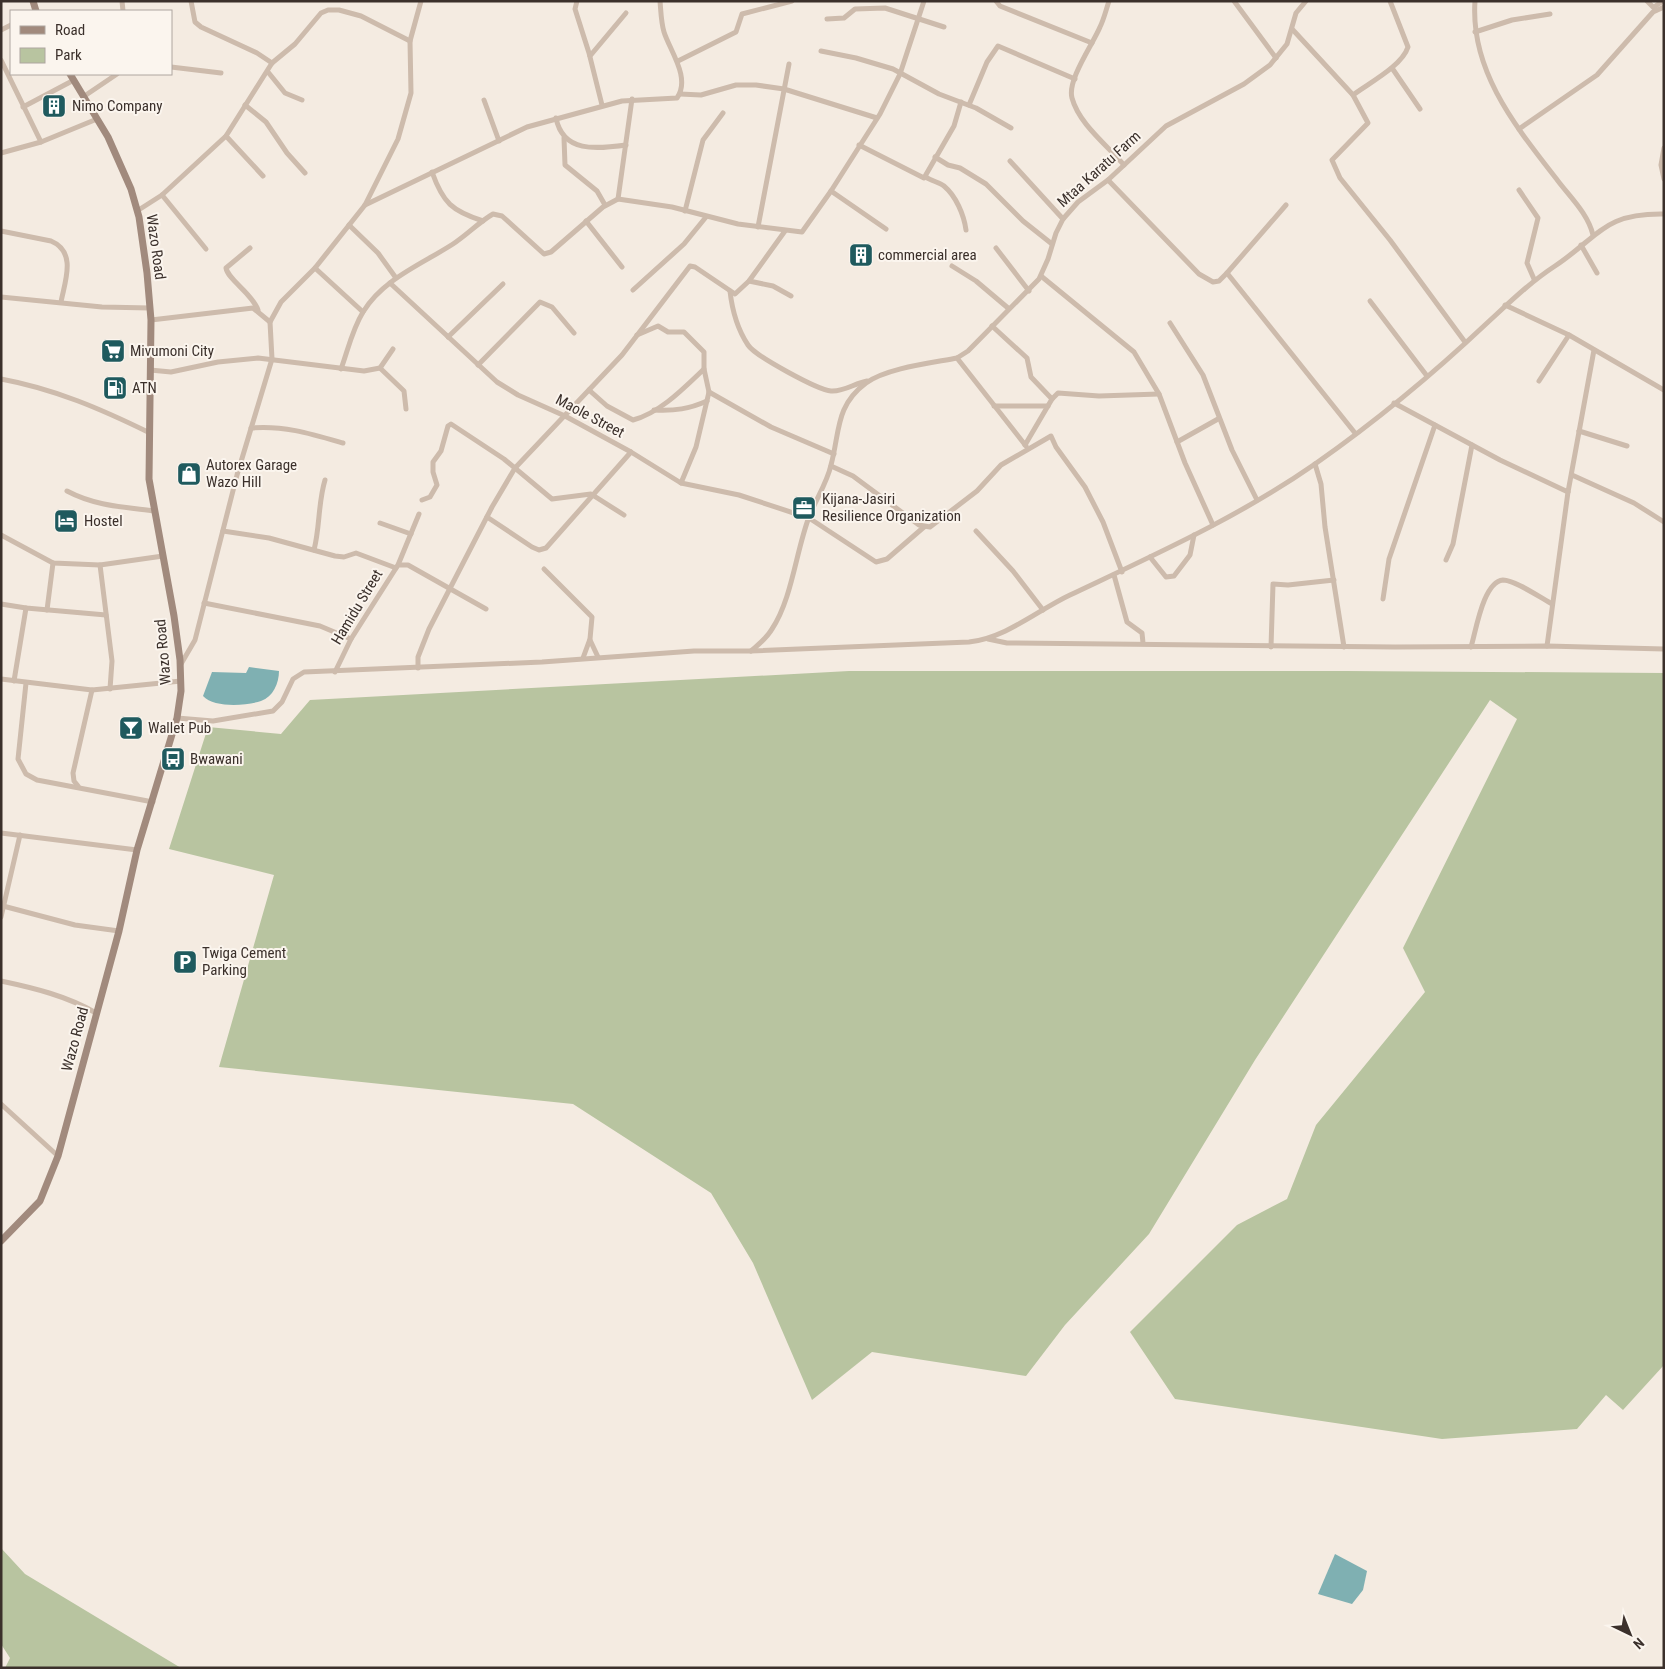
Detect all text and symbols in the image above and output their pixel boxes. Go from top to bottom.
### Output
legend [10,10,172,75]
text: Road [55,21,85,39]
text: Park [55,46,82,64]
building icon: Nimo Company [41,93,67,119]
place label: Nimo Company [72,97,162,115]
street label: Mtaa Karatu Farm [1054,127,1144,211]
street label: Wazo Road [142,213,170,281]
building icon: commercial area [848,242,874,268]
place label: commercial area [878,246,977,264]
supermarket icon: Mivumoni City [100,338,126,364]
place label: Mivumoni City [130,342,214,360]
fuel station icon: ATN [102,375,128,401]
place label: ATN [132,379,157,397]
street label: Maole Street [553,390,627,442]
place label: Autorex Garage Wazo Hill [206,456,297,491]
shop icon: Autorex Garage Wazo Hill [176,461,202,487]
place label: Kijana-Jasiri Resilience Organization [822,490,961,525]
office icon: Kijana-Jasiri Resilience Organization [791,495,817,521]
hotel icon: Hostel [53,508,79,534]
place label: Hostel [84,512,123,530]
street label: Hamidu Street [328,566,386,648]
street label: Wazo Road [151,618,175,686]
bar icon: Wallet Pub [118,715,144,741]
place label: Wallet Pub [148,719,211,737]
bus stop icon: Bwawani [160,746,186,772]
place label: Bwawani [190,750,243,768]
place label: Twiga Cement Parking [202,944,286,979]
parking icon: Twiga Cement Parking [172,949,198,975]
street label: Wazo Road [58,1005,92,1073]
north arrow [1605,1609,1655,1659]
text: N [1630,1635,1647,1652]

